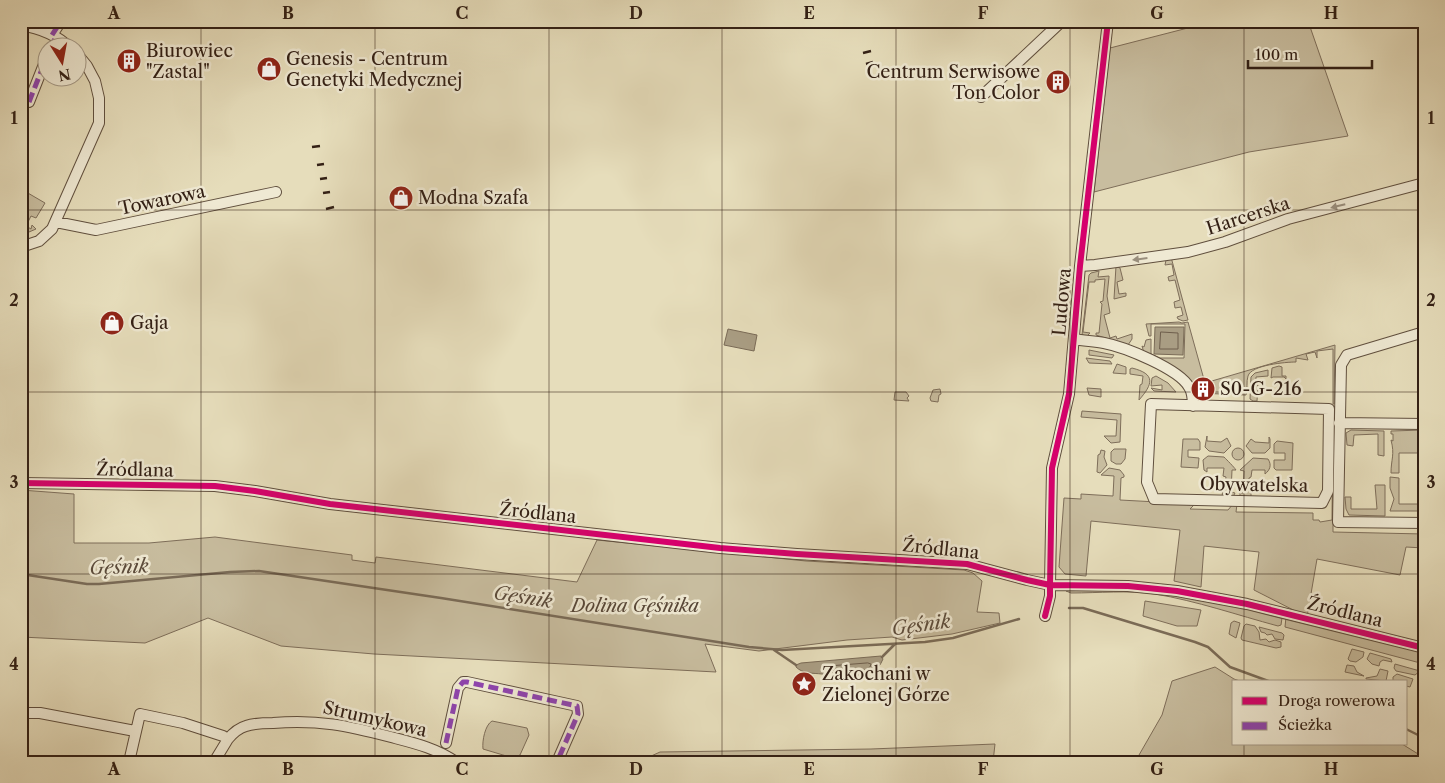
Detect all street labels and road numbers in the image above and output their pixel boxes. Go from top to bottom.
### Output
street label: Towarowa [117,180,208,220]
street label: Harcerska [1203,192,1293,240]
street label: Ludowa [1048,267,1076,337]
street label: Źródlana [96,457,174,482]
street label: Obywatelska [1200,473,1309,497]
street label: Źródlana [498,497,578,528]
street label: Źródlana [901,533,981,564]
street label: Źródlana [1305,591,1386,632]
street label: Strumykowa [321,696,430,742]

